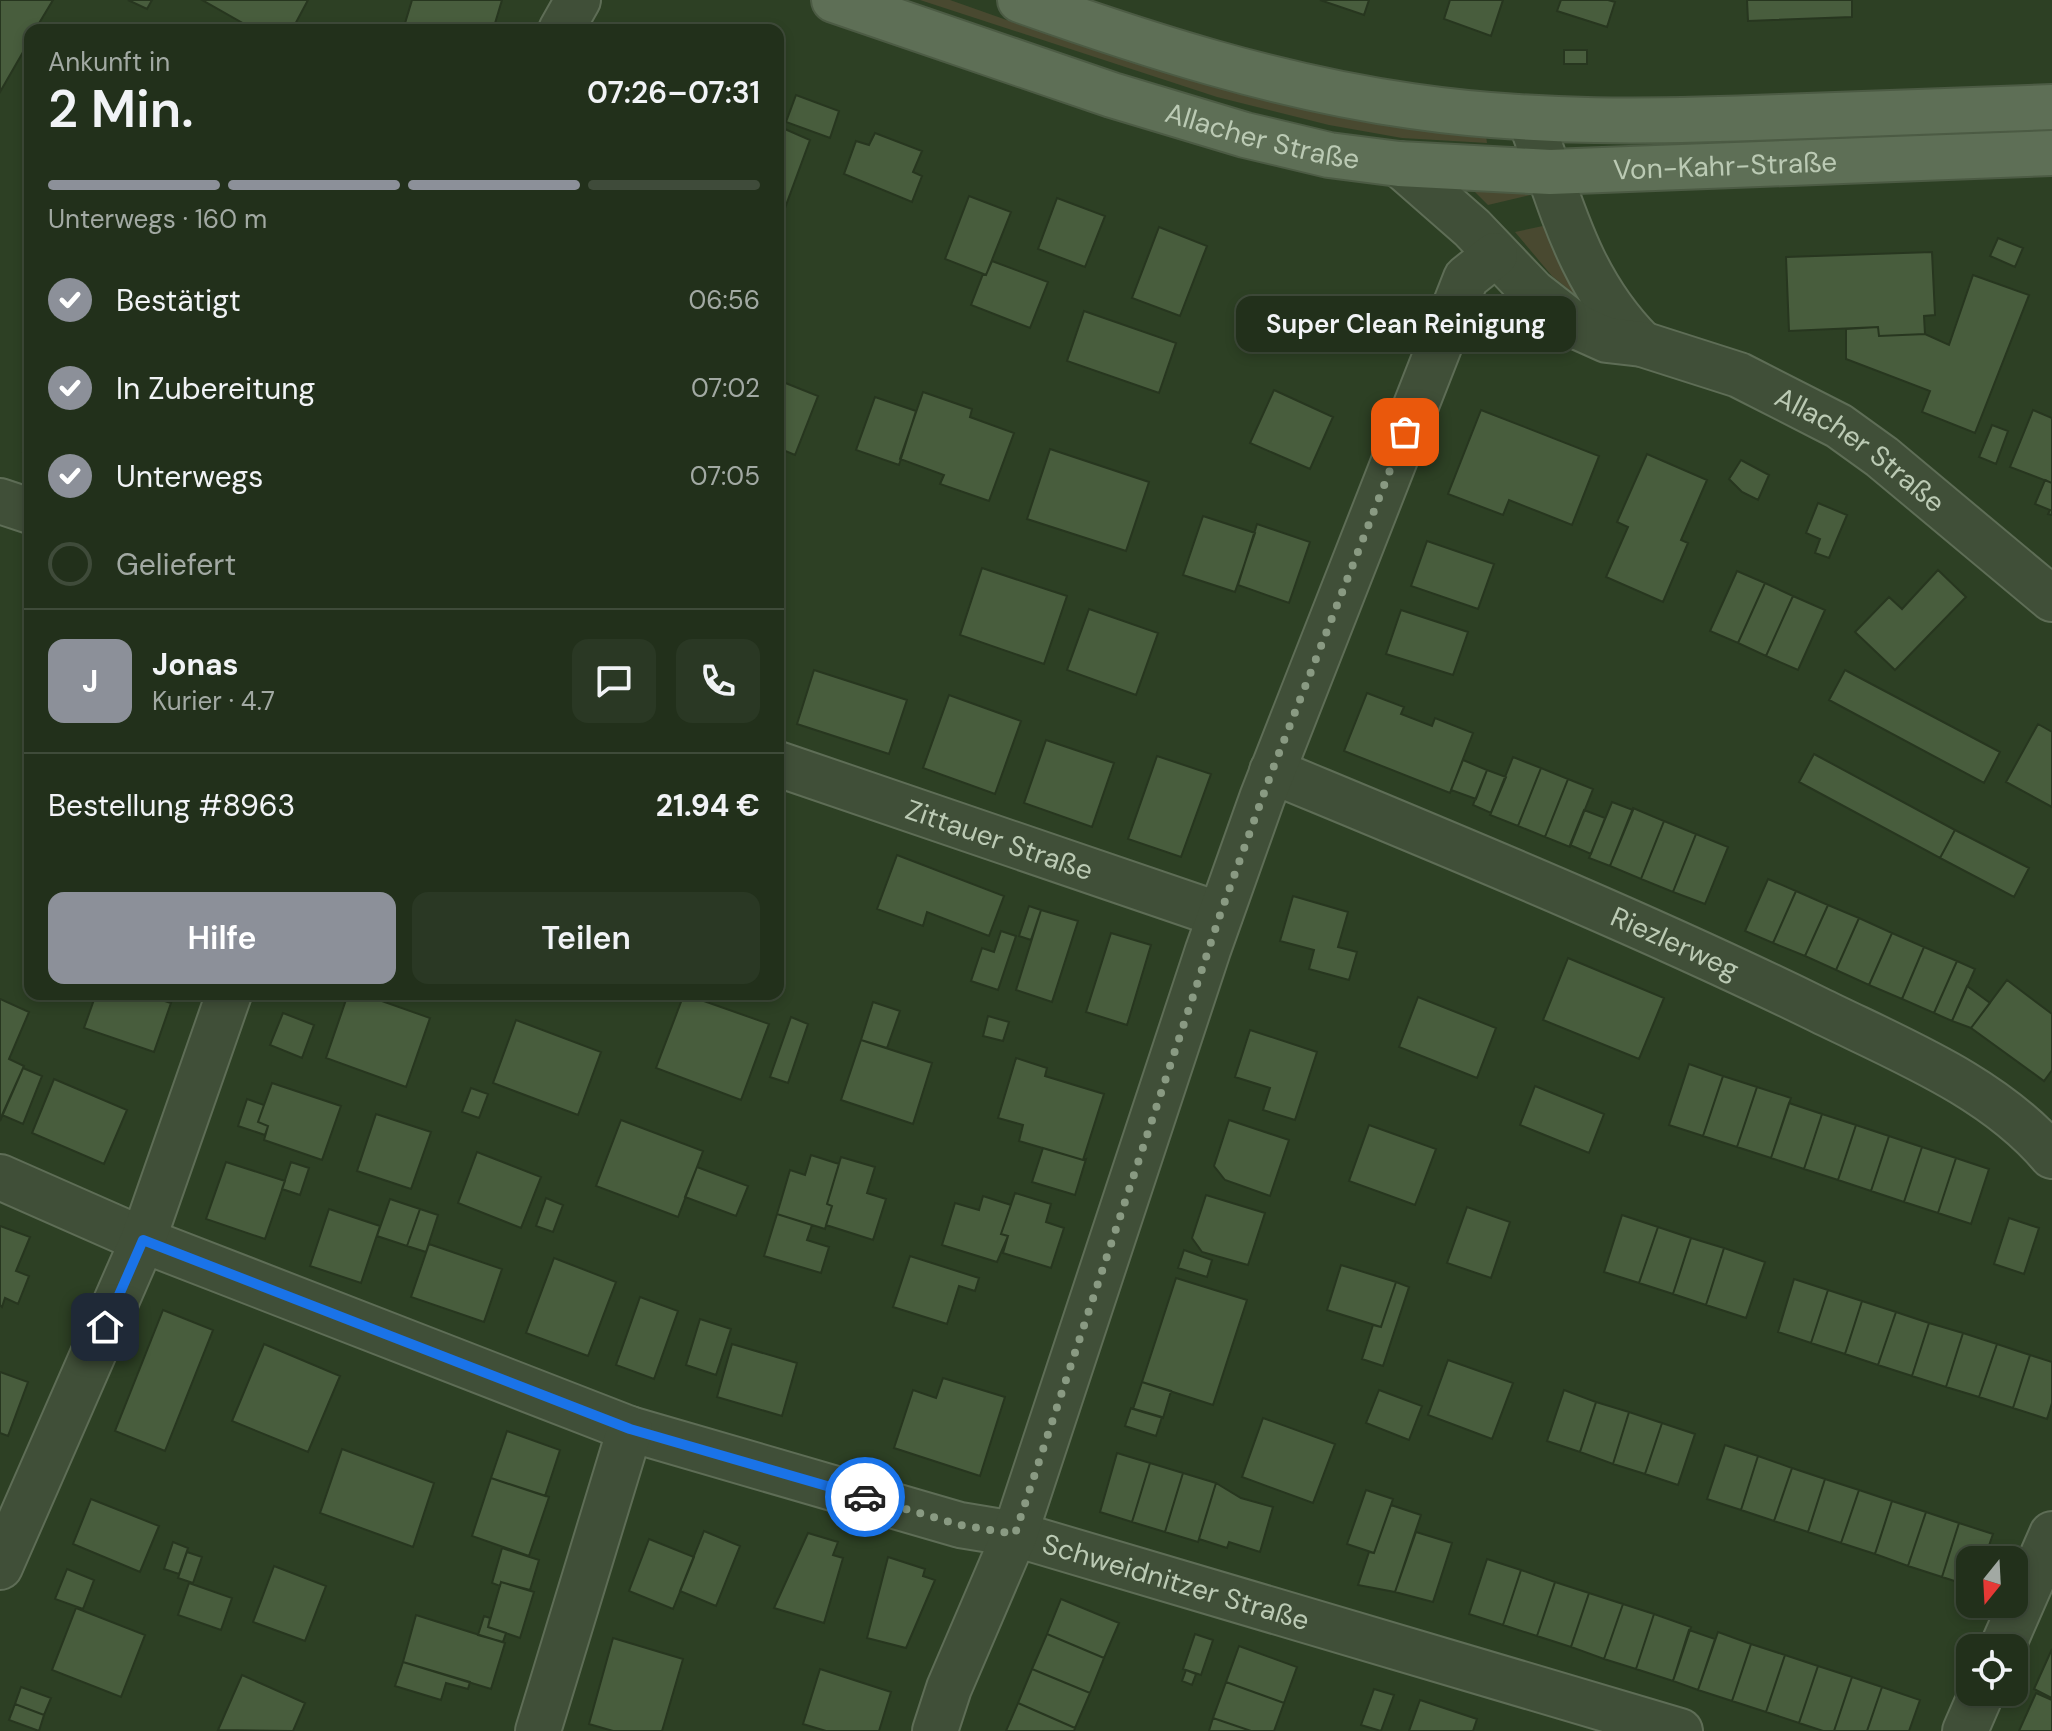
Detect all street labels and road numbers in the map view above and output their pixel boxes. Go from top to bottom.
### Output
street label: Allacher Straße [1161,94,1362,177]
street label: Von-Kahr-Straße [1612,143,1838,188]
street label: Allacher Straße [1769,378,1953,521]
street label: Zittauer Straße [901,791,1098,889]
street label: Riezlerweg [1605,898,1745,988]
street label: Schweidnitzer Straße [1038,1525,1314,1639]

